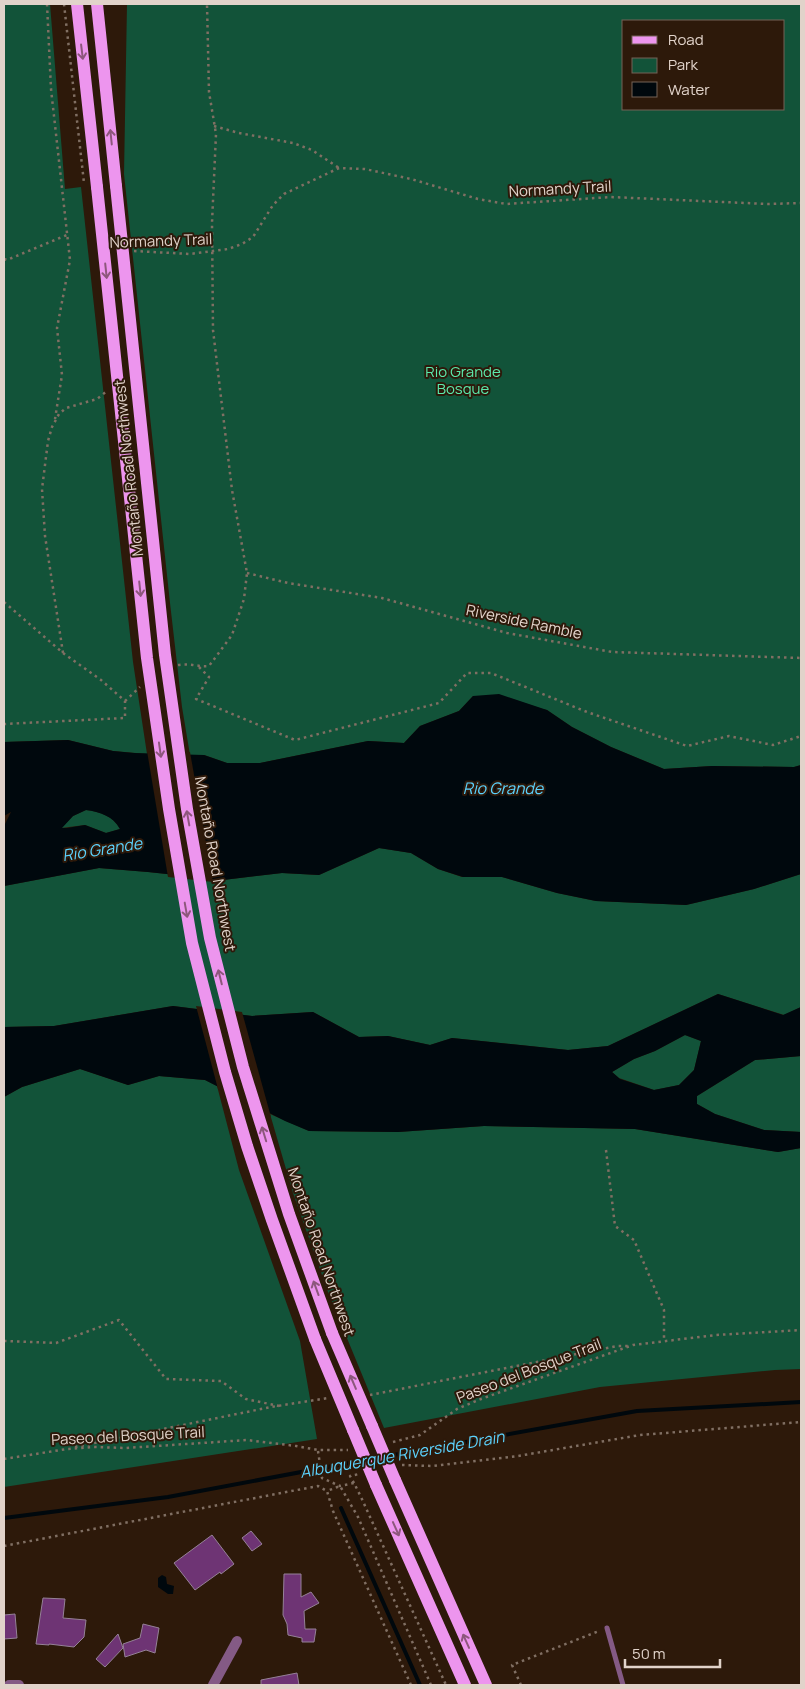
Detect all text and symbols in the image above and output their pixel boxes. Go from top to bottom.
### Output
legend [622,20,785,110]
text: Road [668,29,704,50]
one-way arrow [77,44,87,60]
text: Park [668,54,698,75]
text: Water [668,79,710,100]
one-way arrow [106,129,116,145]
street label: Normandy Trail [508,175,612,202]
street label: Normandy Trail [109,228,213,253]
one-way arrow [101,262,111,278]
park label: Rio Grande Bosque [425,361,501,399]
street label: Montaño Road Northwest [109,379,148,557]
one-way arrow [135,580,145,596]
street label: Riverside Ramble [464,599,584,644]
one-way arrow [155,742,165,758]
street label: Montaño Road Northwest [190,775,241,953]
water label: Rio Grande [463,777,545,799]
one-way arrow [183,810,193,826]
water label: Rio Grande [61,832,145,866]
one-way arrow [182,902,192,918]
one-way arrow [215,970,224,986]
one-way arrow [258,1126,268,1142]
street label: Montaño Road Northwest [283,1165,360,1339]
one-way arrow [310,1280,320,1296]
street label: Paseo del Bosque Trail [453,1333,604,1408]
one-way arrow [347,1375,357,1390]
street label: Paseo del Bosque Trail [51,1421,205,1450]
water label: Albuquerque Riverside Drain [298,1425,507,1483]
one-way arrow [392,1521,401,1536]
one-way arrow [461,1634,471,1649]
scale bar [625,1636,720,1668]
text: 50 m [632,1643,666,1664]

